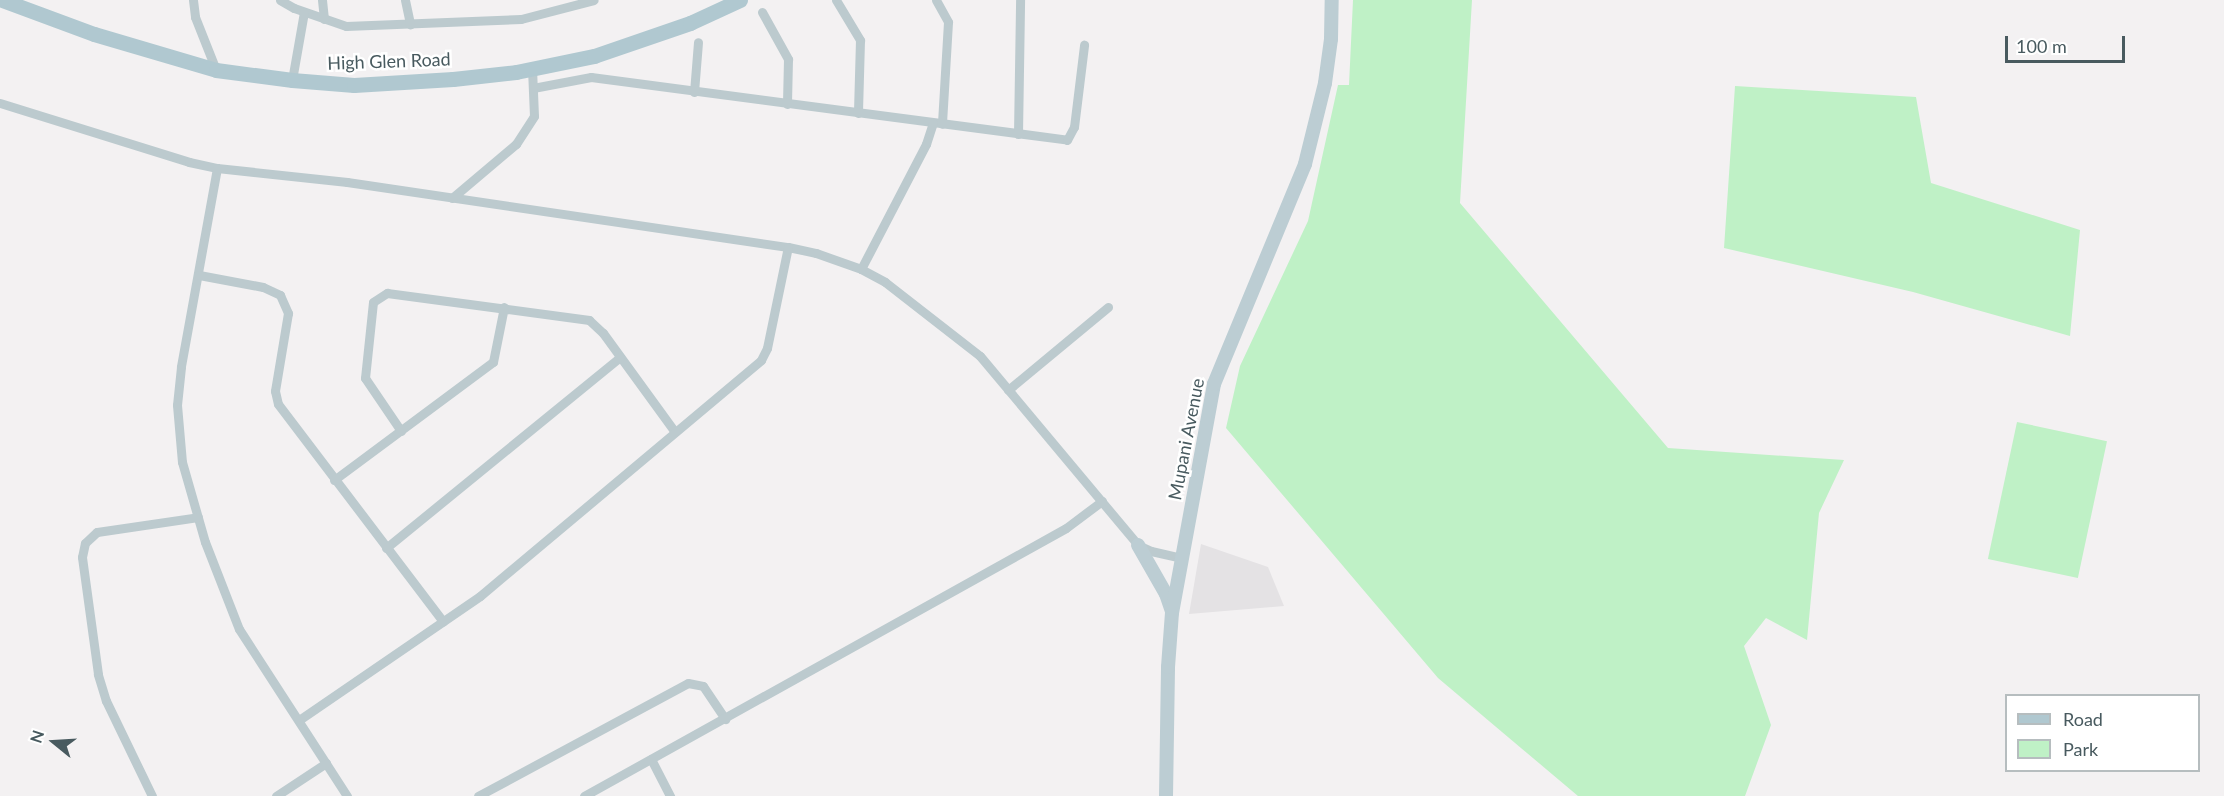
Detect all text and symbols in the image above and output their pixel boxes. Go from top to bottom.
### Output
scale bar [2008,24,2128,62]
text: 100 m [2016,35,2067,57]
street label: High Glen Road [327,48,451,74]
street label: Mupani Avenue [1164,376,1208,502]
legend [2005,694,2200,772]
text: Road [2063,708,2103,730]
north arrow [24,712,84,772]
text: N [25,727,47,745]
text: Park [2063,738,2098,760]

